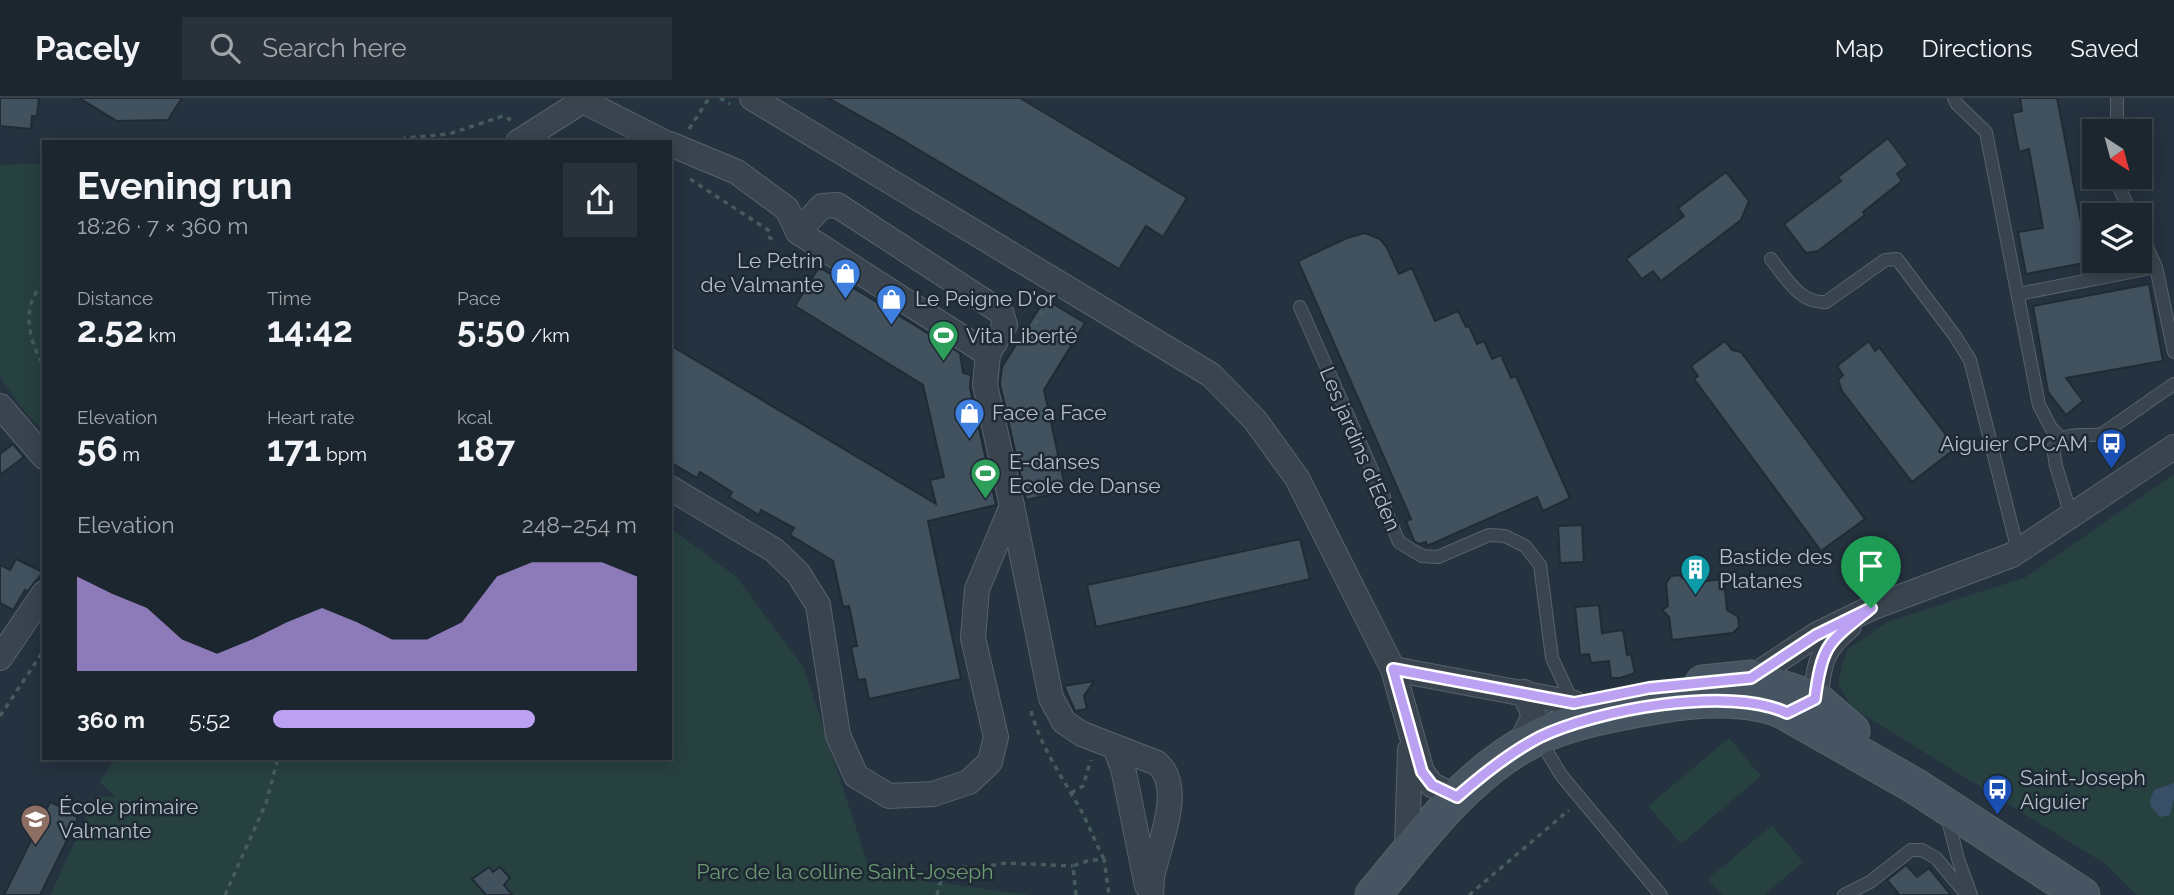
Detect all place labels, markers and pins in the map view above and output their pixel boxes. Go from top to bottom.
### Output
place label: Le Petrin de Valmante [701,248,823,297]
shop icon: Le Petrin de Valmante [829,256,863,300]
shop icon: Le Peigne D'or [875,282,909,326]
place label: Le Peigne D'or [915,286,1056,311]
sports icon: Vita Liberté [926,319,960,363]
place label: Vita Liberté [966,323,1077,348]
shop icon: Face a Face [952,396,986,440]
place label: Face a Face [992,400,1107,425]
bus stop icon: Aiguier CPCAM [2094,427,2128,471]
place label: Aiguier CPCAM [1940,431,2088,456]
place label: E-danses Ecole de Danse [1009,449,1161,498]
sports icon: E-danses Ecole de Danse [969,457,1003,501]
pin [1841,536,1901,608]
place label: Bastide des Platanes [1719,544,1832,593]
building icon: Bastide des Platanes [1679,552,1713,596]
place label: Saint-Joseph Aiguier [2020,765,2146,814]
bus stop icon: Saint-Joseph Aiguier [1980,773,2014,817]
place label: École primaire Valmante [59,794,198,843]
school or university icon: École primaire Valmante [19,802,53,846]

